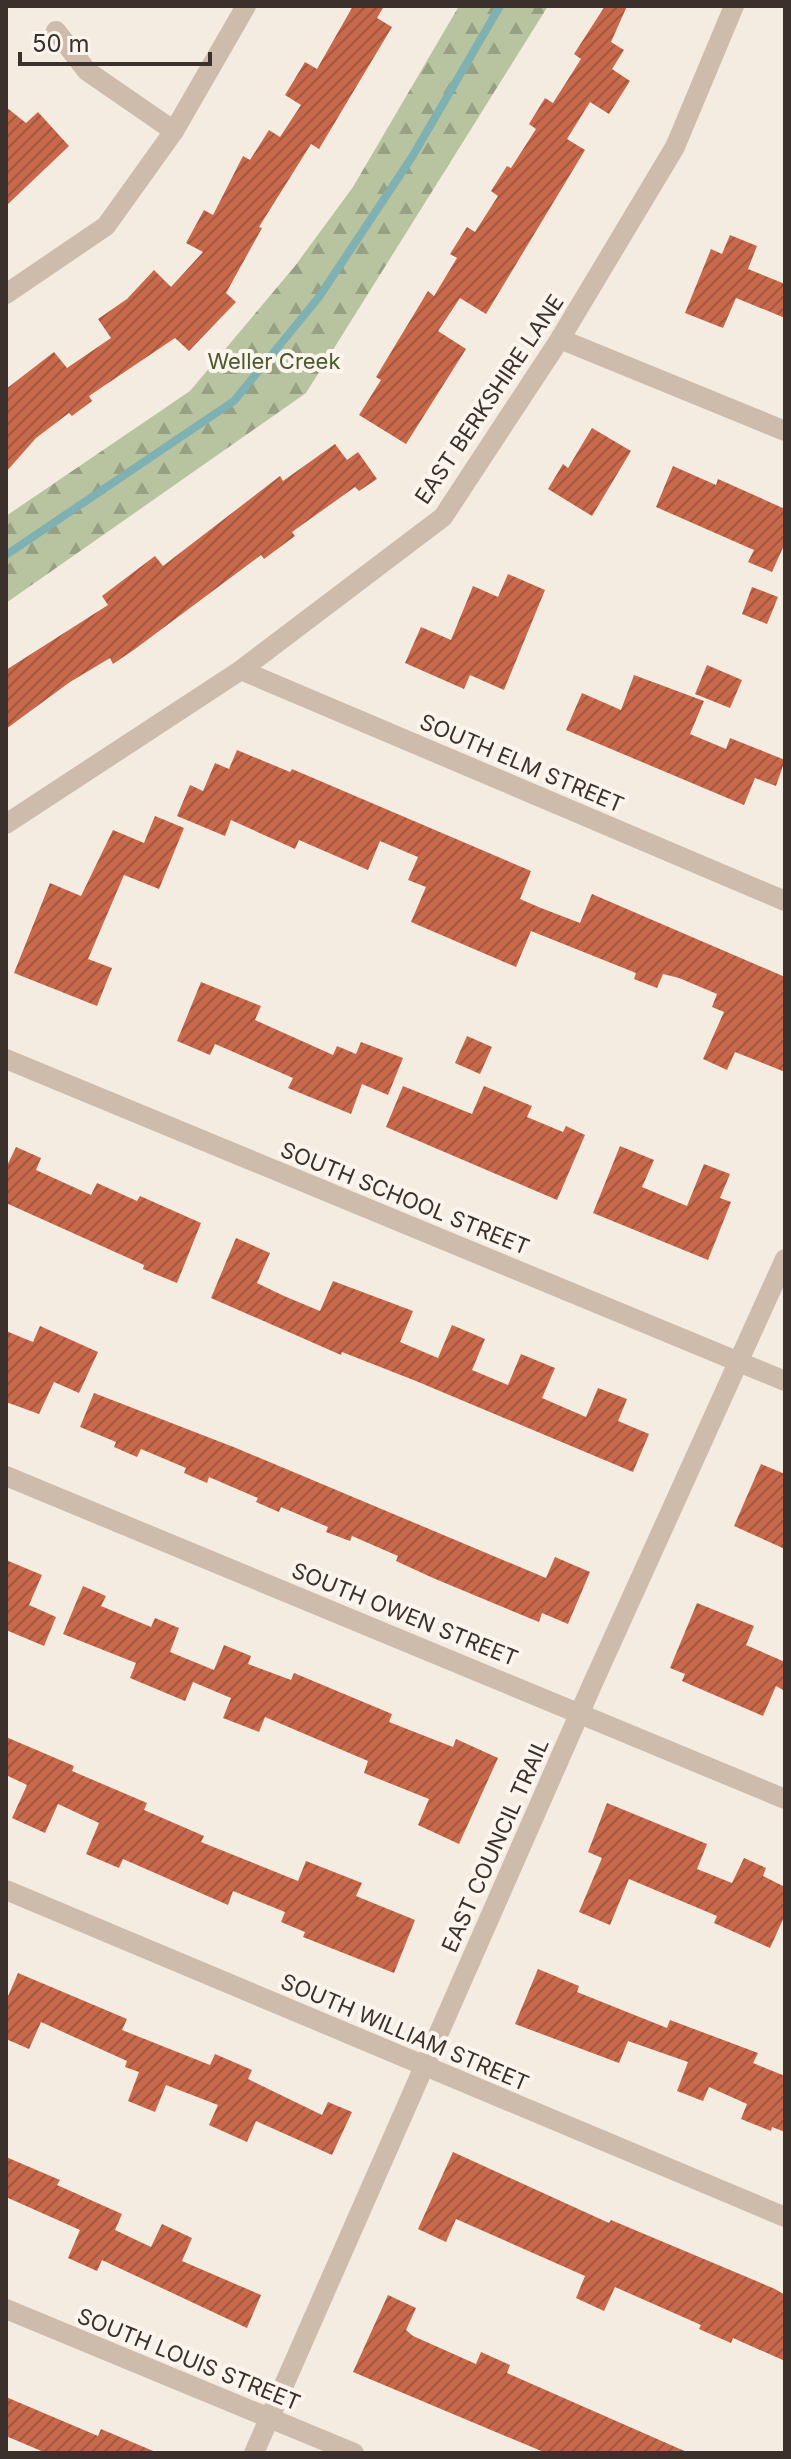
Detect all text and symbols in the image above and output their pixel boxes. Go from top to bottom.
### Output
scale bar [20,16,210,66]
text: 50 m [32,29,90,58]
street label: EAST BERKSHIRE LANE [409,290,569,508]
park label: Weller Creek [207,348,341,374]
street label: SOUTH ELM STREET [416,708,628,818]
street label: SOUTH SCHOOL STREET [277,1136,533,1260]
street label: SOUTH OWEN STREET [288,1557,522,1671]
street label: EAST COUNCIL TRAIL [436,1734,554,1956]
street label: SOUTH WILLIAM STREET [277,1968,533,2096]
street label: SOUTH LOUIS STREET [74,2302,304,2416]

